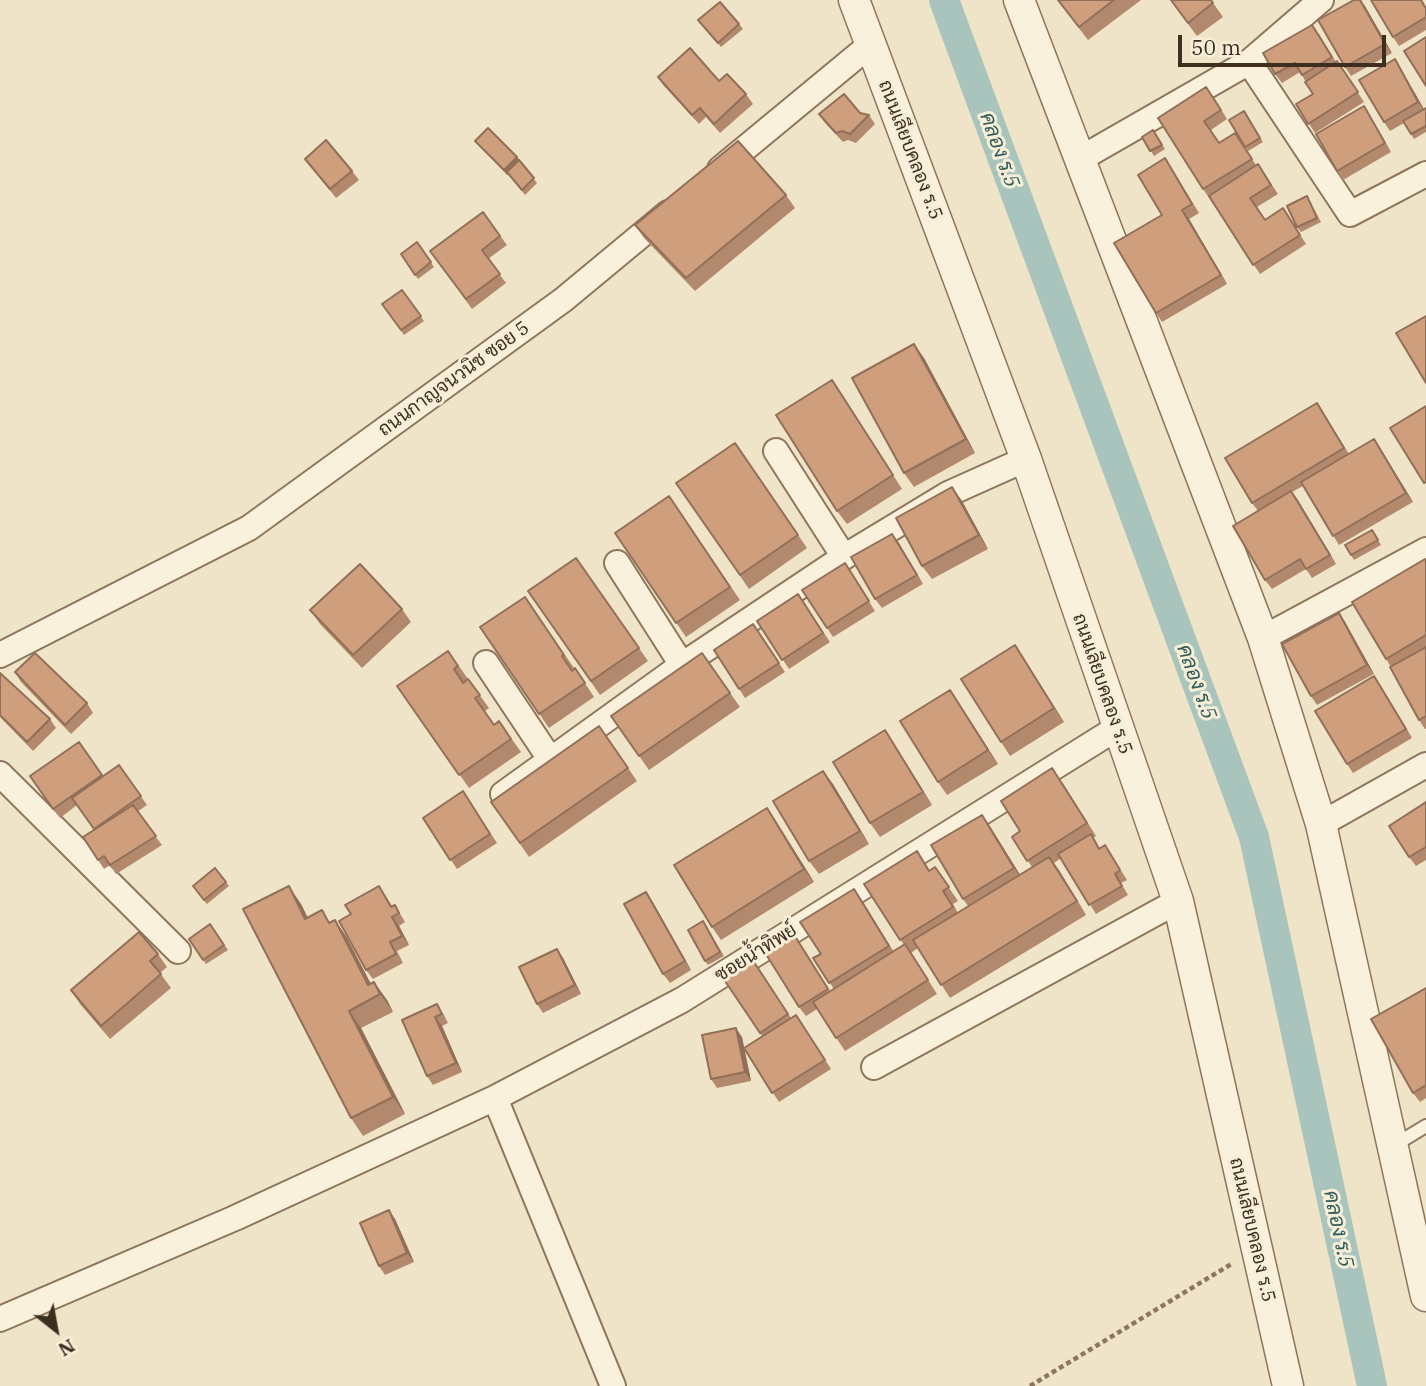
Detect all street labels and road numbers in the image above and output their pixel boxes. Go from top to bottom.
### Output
street label: ถนนเลียบคลอง ร.5 [873,77,947,223]
street label: ถนนกาญจนวนิช ซอย 5 [374,317,534,441]
street label: ถนนเลียบคลอง ร.5 [1067,610,1137,758]
street label: ซอยน้ำทิพย์ [711,919,801,987]
street label: ถนนเลียบคลอง ร.5 [1224,1156,1280,1304]

